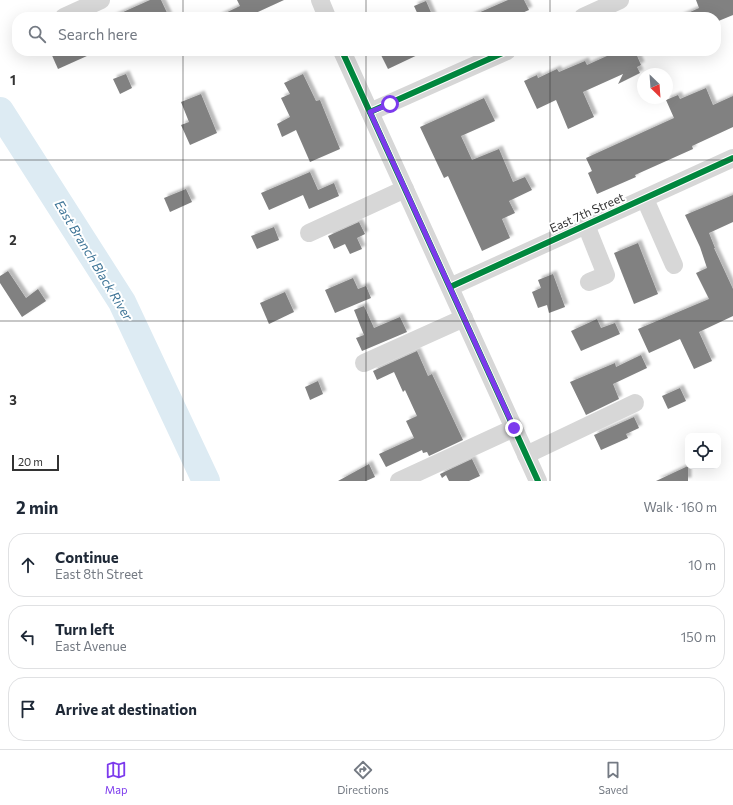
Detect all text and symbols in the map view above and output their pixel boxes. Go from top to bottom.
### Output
search box [12,12,721,56]
icon: search [26,23,48,45]
text: Search here [58,25,137,43]
north arrow [637,68,673,104]
text: 1 [10,72,16,88]
route start [381,95,399,113]
street label: East 7th Street [547,189,626,235]
water label: East Branch Black River [52,197,137,324]
text: 2 [9,232,17,248]
text: 3 [9,392,17,408]
route end [505,419,523,437]
map controls [685,433,721,469]
button: locate [685,433,721,469]
scale bar [12,453,59,472]
text: 20 m [18,455,43,468]
text: 2 min [16,497,58,518]
text: Walk · 160 m [643,499,717,515]
text: Continue [55,548,119,566]
icon: ahead [17,554,39,576]
text: 10 m [688,557,716,573]
text: East 8th Street [55,566,143,582]
text: Turn left [55,620,114,638]
icon: left [17,626,39,648]
text: 150 m [681,629,716,645]
text: East Avenue [55,638,127,654]
icon: arrive [17,698,39,720]
text: Arrive at destination [55,700,197,718]
tab: Map [105,759,128,796]
tab: Directions [337,759,389,796]
tab: Saved [598,759,628,796]

